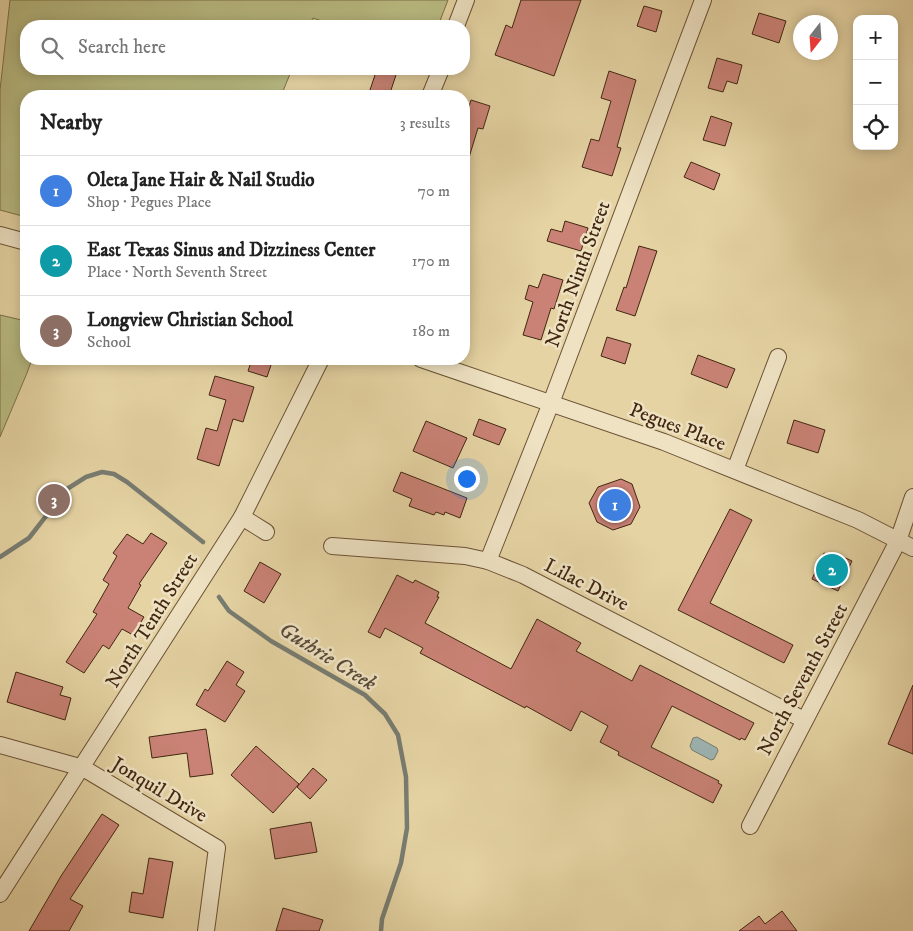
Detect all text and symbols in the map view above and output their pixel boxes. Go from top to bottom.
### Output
north arrow [793,15,838,60]
map controls [853,15,898,150]
button: + [853,15,898,60]
search box [20,20,470,75]
icon: search [38,34,66,62]
text: Search here [78,36,166,59]
button: − [853,60,898,105]
button: locate [853,105,898,150]
text: Nearby [40,110,102,136]
text: 3 results [400,113,450,133]
text: Oleta Jane Hair & Nail Studio [87,169,315,192]
text: 1 [53,181,59,201]
text: 70 m [418,181,450,201]
text: Shop · Pegues Place [87,192,211,212]
street label: North Ninth Street [540,198,617,351]
text: East Texas Sinus and Dizziness Center [87,239,375,262]
text: 2 [52,251,60,271]
text: 170 m [412,251,450,271]
text: Place · North Seventh Street [87,262,267,282]
text: Longview Christian School [87,309,293,332]
text: 3 [53,321,59,341]
text: 180 m [412,321,450,341]
text: School [87,332,131,352]
street label: Pegues Place [626,398,729,457]
your location [454,466,480,492]
pin: 3 [38,481,70,519]
pin: 1 [599,486,631,524]
street label: North Tenth Street [101,549,204,693]
pin: 2 [816,551,848,589]
street label: Lilac Drive [540,553,633,617]
street label: North Seventh Street [753,599,854,760]
water label: Guthrie Creek [274,617,381,697]
street label: Jonquil Drive [105,751,212,829]

